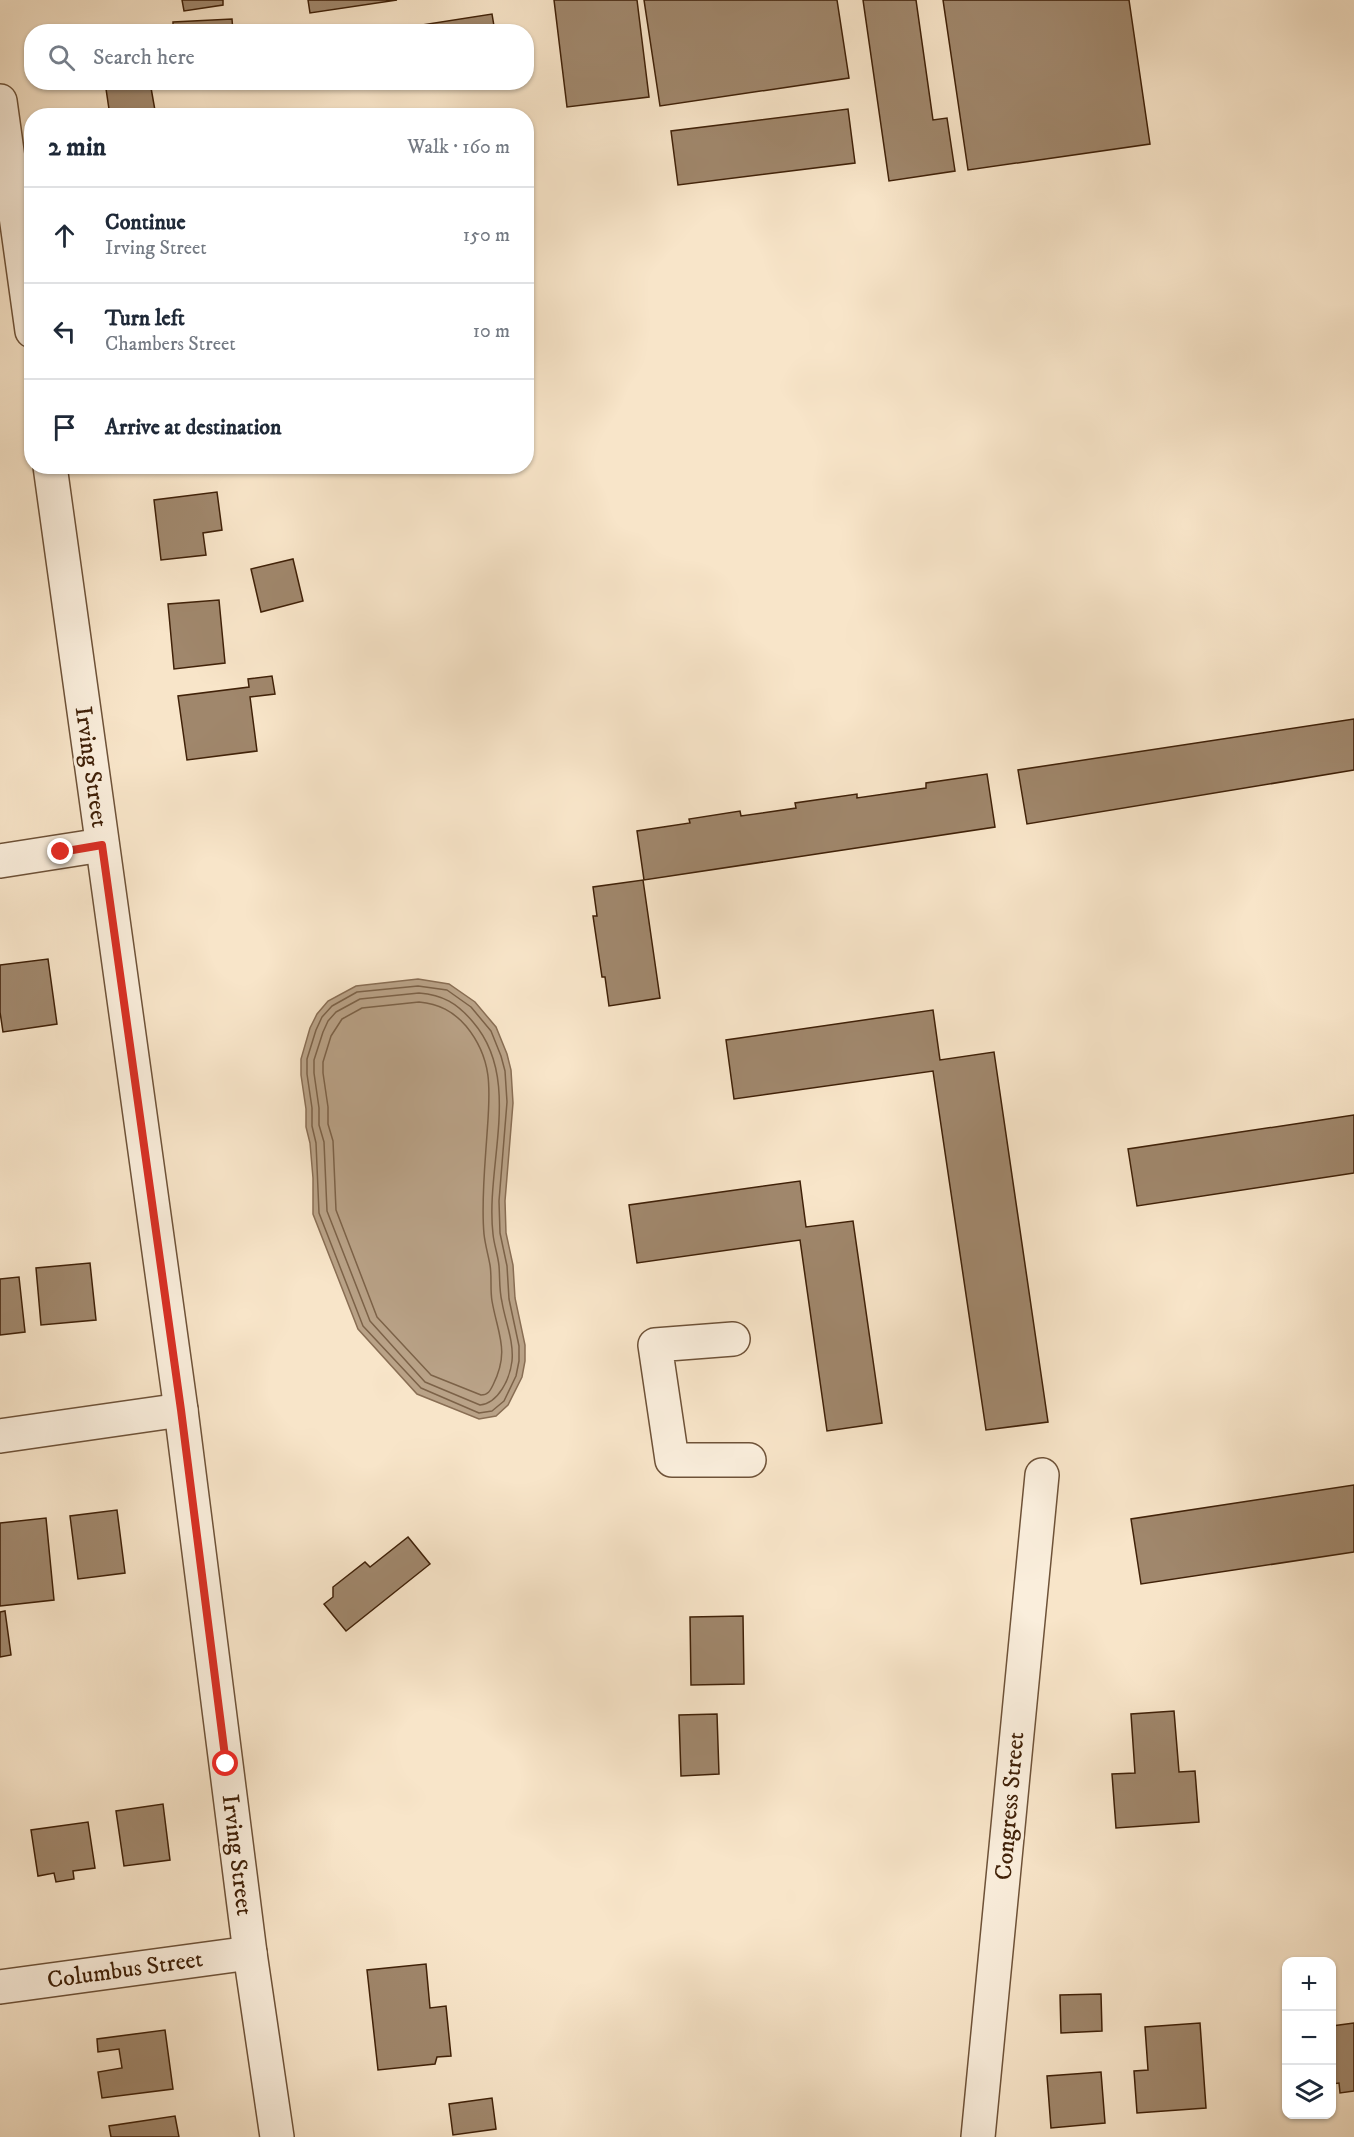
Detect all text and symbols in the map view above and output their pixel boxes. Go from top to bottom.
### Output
search box [24,24,534,90]
icon: search [45,41,78,74]
text: Search here [93,44,195,71]
text: 2 min [48,131,106,164]
text: Walk · 160 m [407,135,510,160]
text: Continue [105,209,186,236]
icon: ahead [48,219,81,252]
text: 150 m [463,223,510,248]
text: Irving Street [105,236,207,261]
text: Turn left [105,305,185,332]
icon: left [48,315,81,348]
text: 10 m [473,319,510,344]
text: Chambers Street [105,332,236,357]
icon: arrive [48,411,81,444]
text: Arrive at destination [105,414,282,441]
street label: Irving Street [68,704,114,830]
route end [47,838,73,864]
street label: Congress Street [989,1730,1031,1881]
route start [212,1750,238,1776]
street label: Irving Street [215,1793,259,1918]
street label: Columbus Street [45,1944,205,1996]
map controls [1282,1957,1336,2119]
button: + [1282,1957,1336,2011]
button: − [1282,2011,1336,2065]
button: layers [1282,2065,1336,2119]

